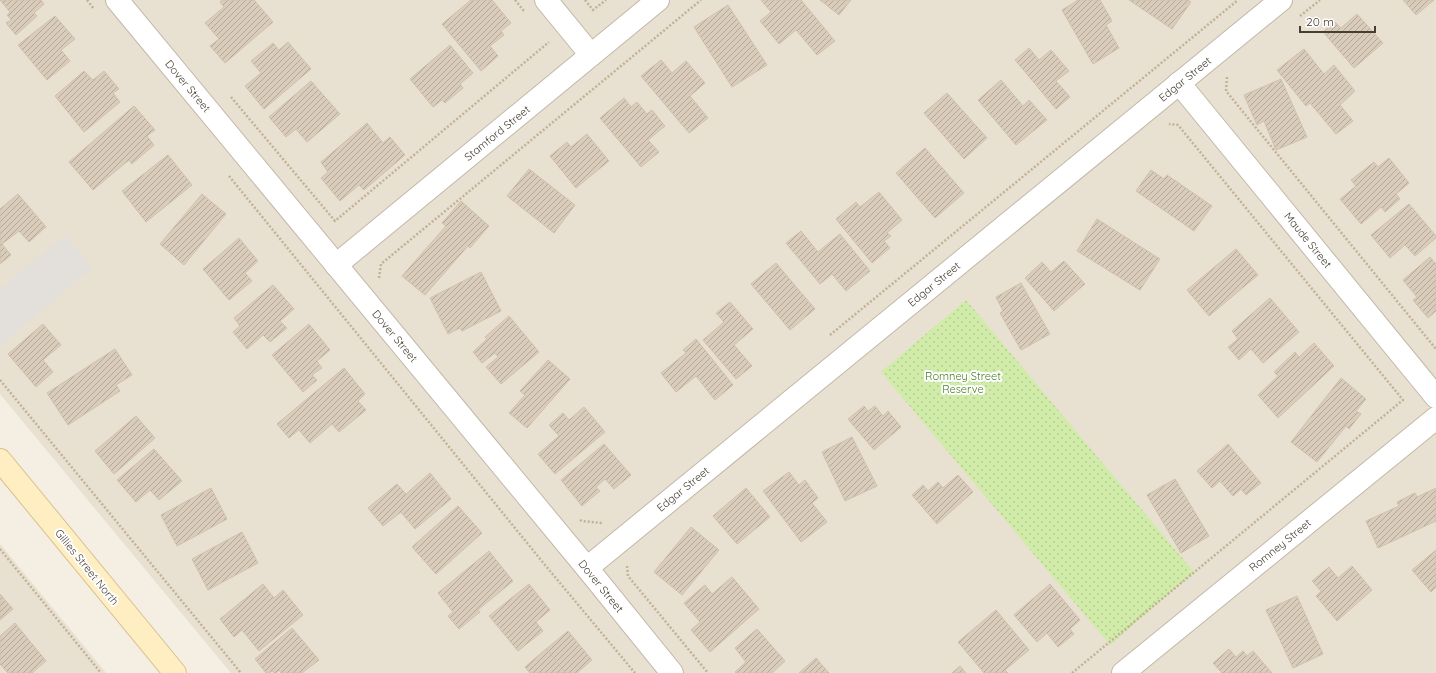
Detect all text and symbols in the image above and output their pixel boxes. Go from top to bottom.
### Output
scale bar [1300,8,1375,34]
text: 20 m [1306,14,1334,29]
street label: Edgar Street [1156,53,1214,104]
street label: Dover Street [162,57,214,115]
street label: Stamford Street [461,102,533,164]
street label: Maude Street [1281,209,1335,271]
street label: Edgar Street [905,258,963,309]
street label: Dover Street [369,307,421,365]
park label: Romney Street Reserve [925,369,1001,396]
street label: Edgar Street [654,463,712,514]
street label: Romney Street [1246,516,1314,574]
street label: Gillies Street North [52,526,122,608]
street label: Dover Street [575,557,627,615]

